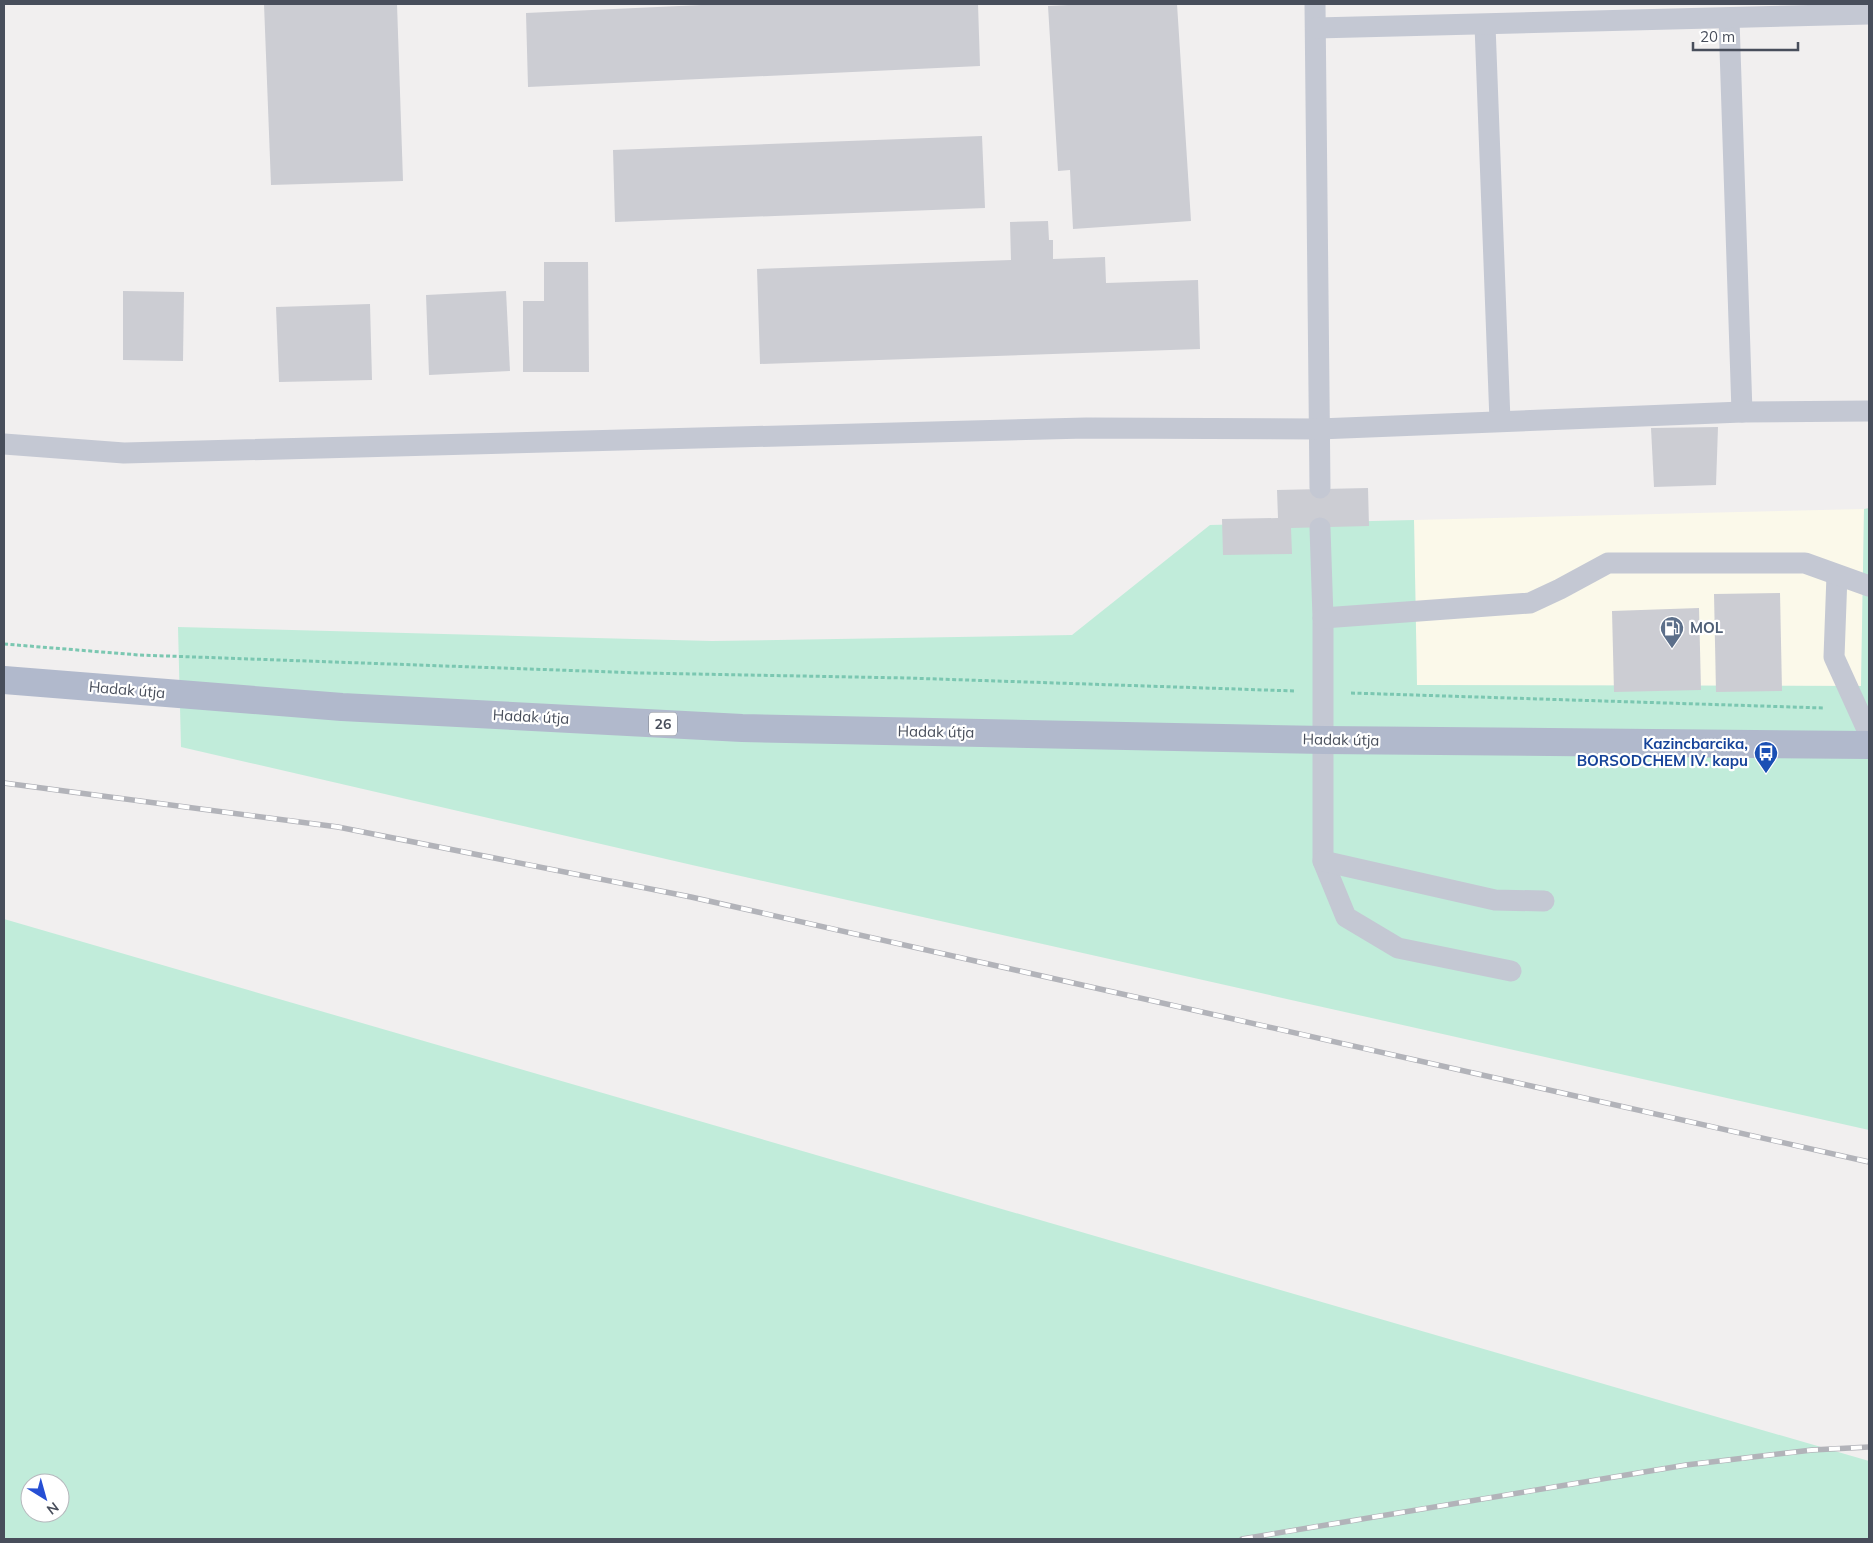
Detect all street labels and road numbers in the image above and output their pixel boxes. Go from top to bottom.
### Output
street label: Hadak útja [88,677,166,702]
street label: Hadak útja [492,705,570,728]
road number: 26 [649,712,677,736]
street label: Hadak útja [898,721,974,742]
street label: Hadak útja [1303,729,1379,750]

